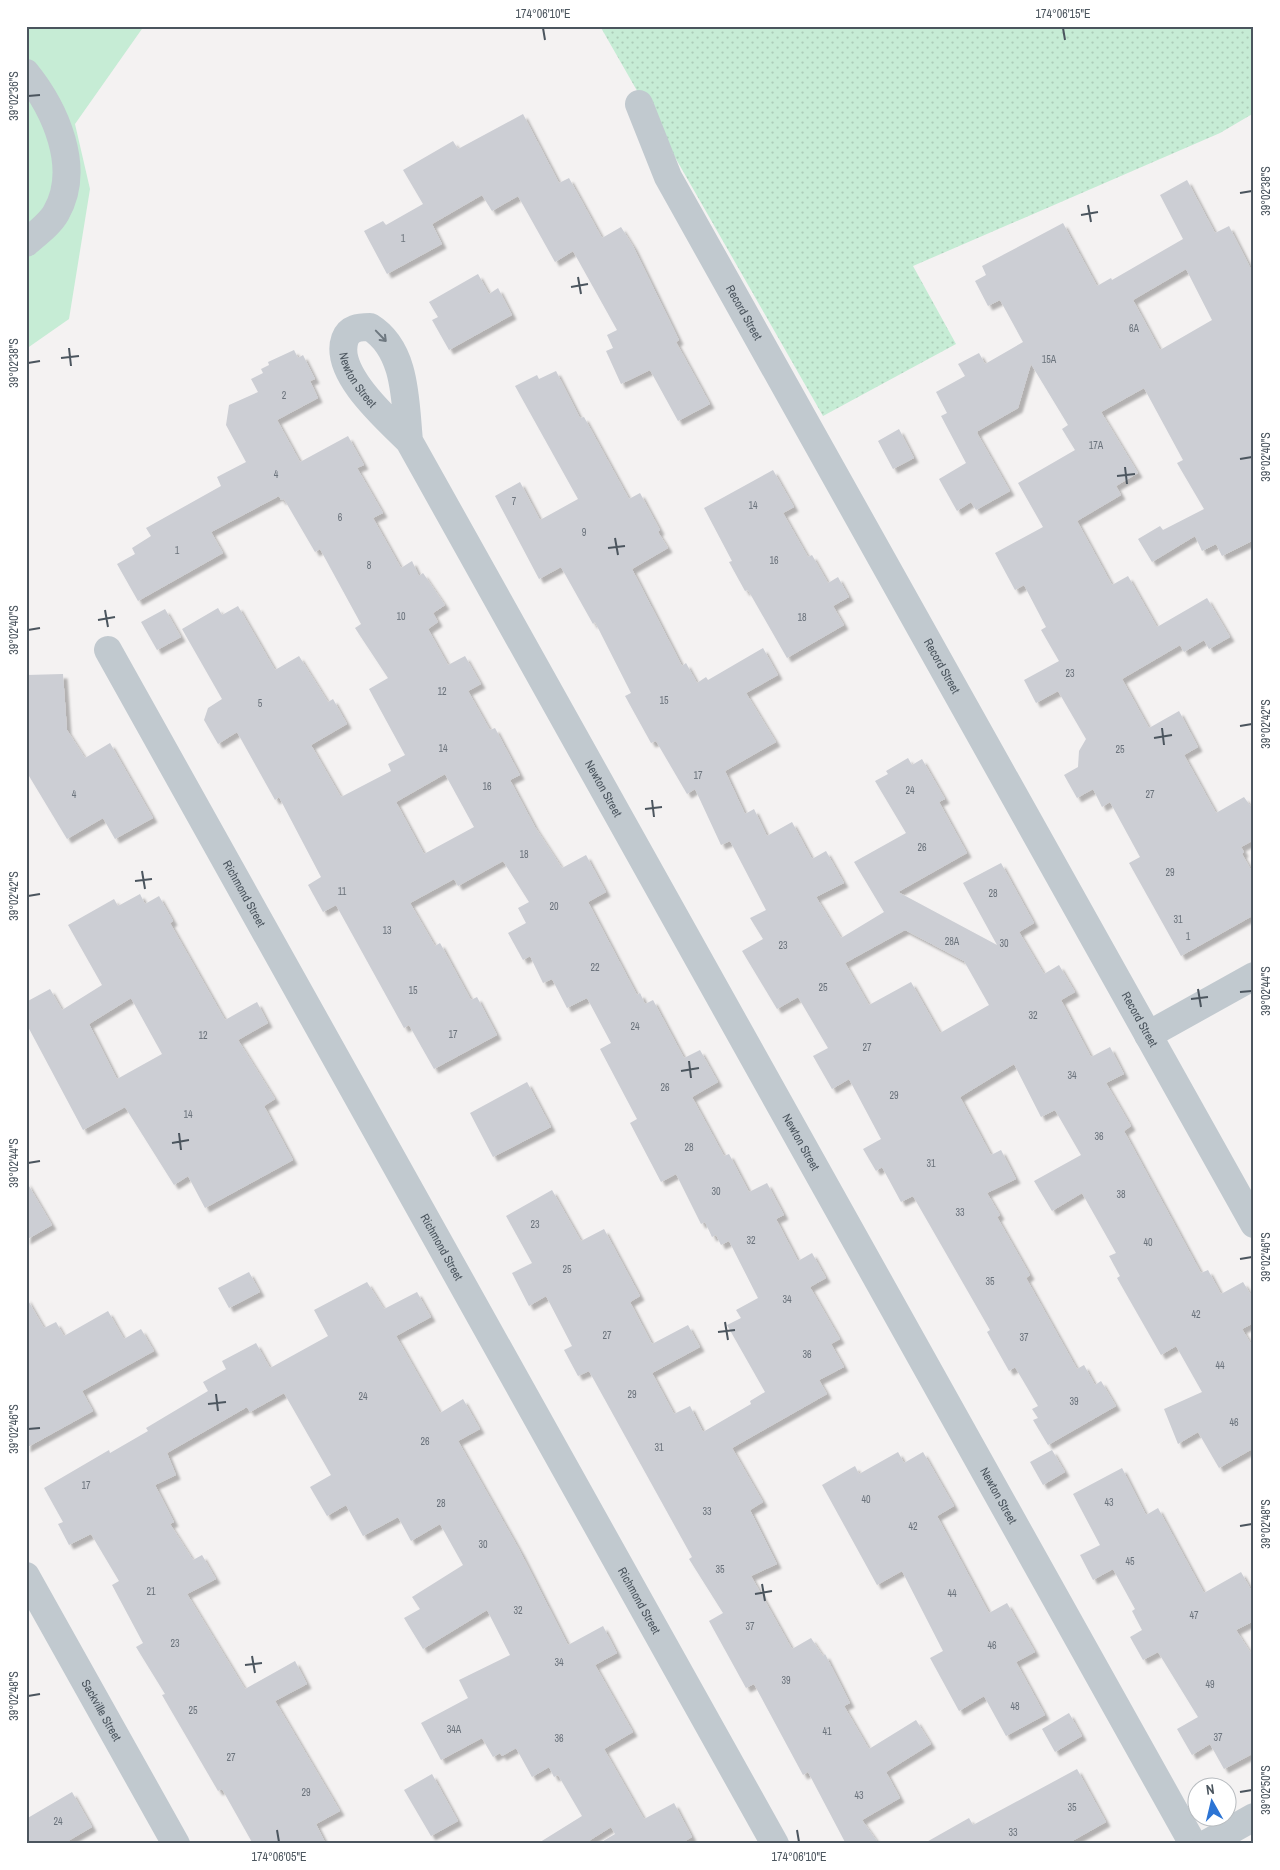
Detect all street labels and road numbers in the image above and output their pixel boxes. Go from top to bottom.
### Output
street label: Record Street [722,282,766,343]
street label: Newton Street [335,351,380,411]
street label: Record Street [920,636,964,697]
street label: Newton Street [581,757,626,820]
street label: Richmond Street [219,857,269,930]
street label: Record Street [1118,989,1161,1050]
street label: Newton Street [779,1111,823,1174]
street label: Richmond Street [417,1211,467,1284]
street label: Newton Street [976,1465,1021,1527]
street label: Richmond Street [614,1565,664,1637]
street label: Sackville Street [78,1677,125,1744]

